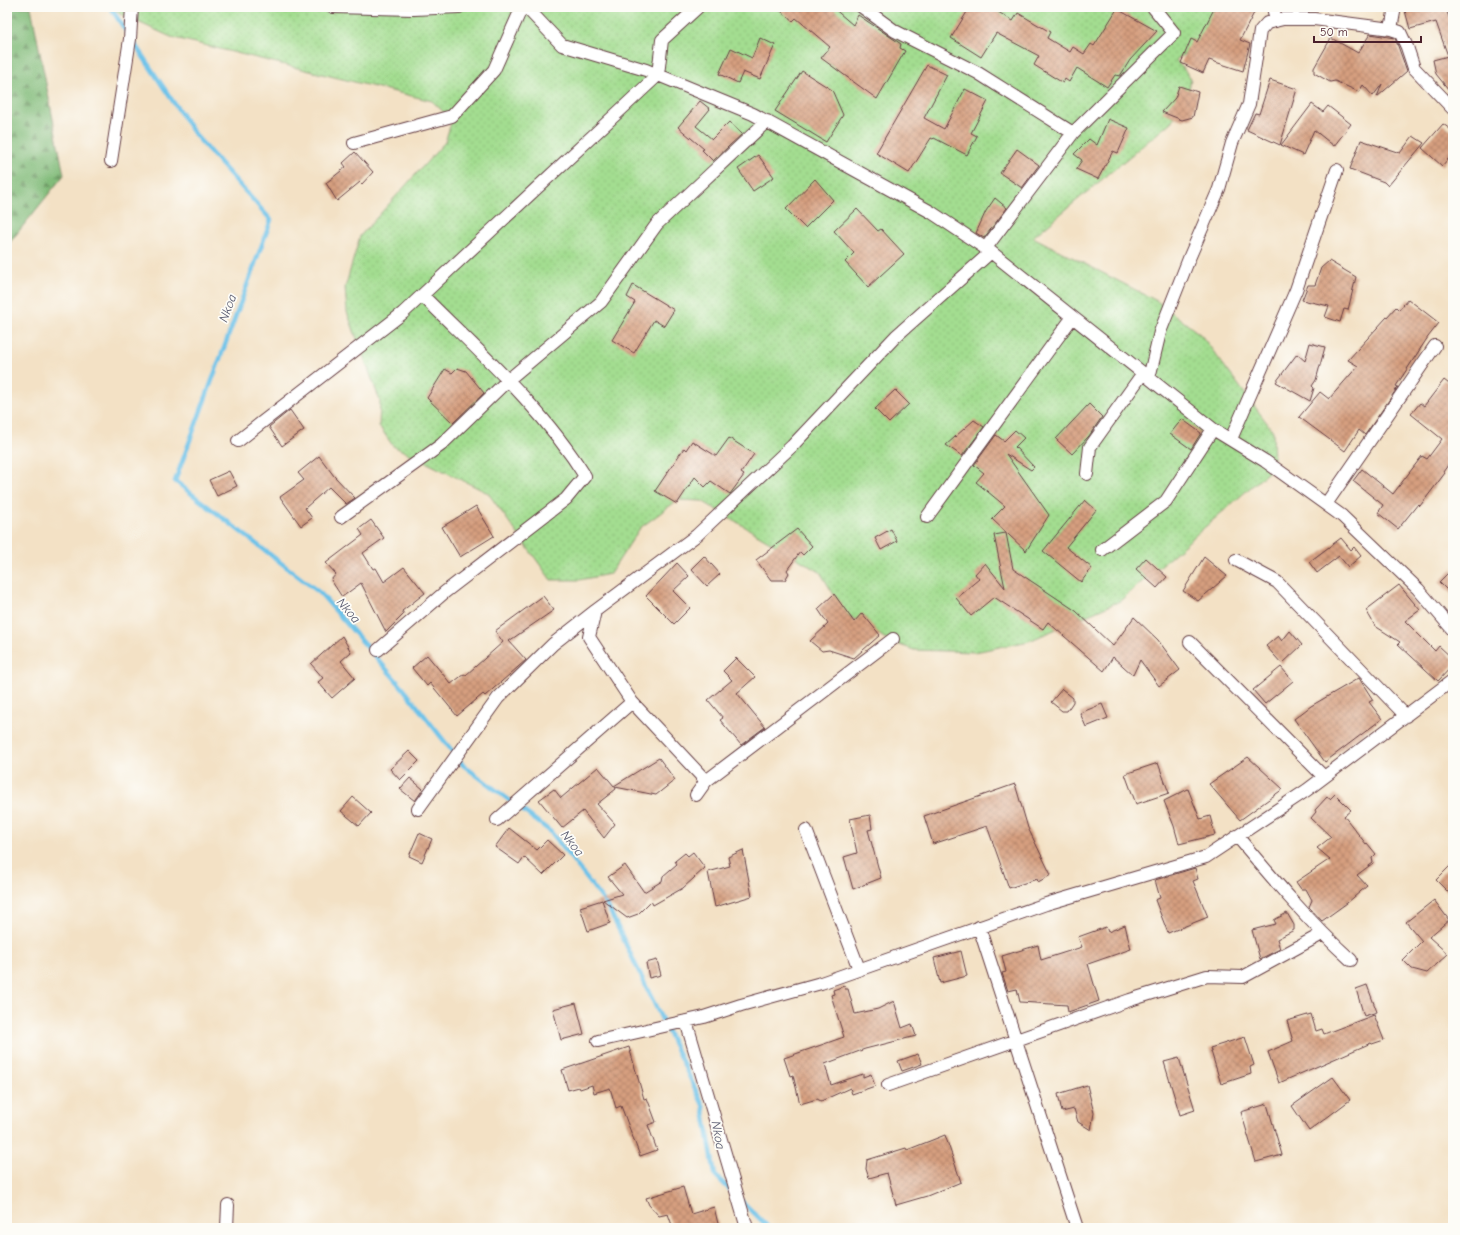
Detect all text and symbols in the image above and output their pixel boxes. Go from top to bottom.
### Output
scale bar [1314,18,1421,44]
text: 50 m [1320,25,1348,39]
water label: Nkoa [216,292,239,324]
water label: Nkoa [334,595,364,626]
water label: Nkoa [558,827,587,859]
water label: Nkoa [709,1120,728,1151]

